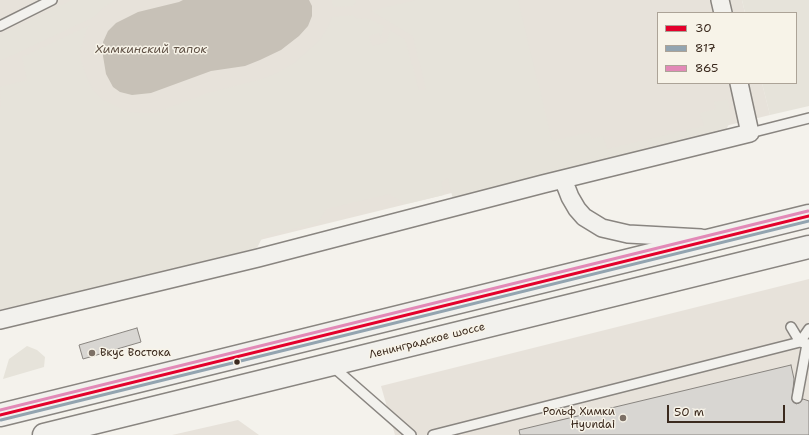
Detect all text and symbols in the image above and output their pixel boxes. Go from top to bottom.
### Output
legend [657,12,797,84]
text: 30 [695,20,712,36]
text: 817 [695,40,716,56]
water label: Химкинский тапок [95,43,207,57]
text: 865 [695,60,718,76]
street label: Ленинградское шоссе [368,320,486,362]
place label: Вкус Востока [100,346,171,360]
marker: Вкус Востока [87,348,97,358]
unlabelled marker [232,357,242,367]
scale bar [669,397,787,423]
text: 50 m [674,404,704,420]
place label: Рольф Химки Hyundai [543,405,615,431]
marker: Рольф Химки Hyundai [618,413,628,423]

